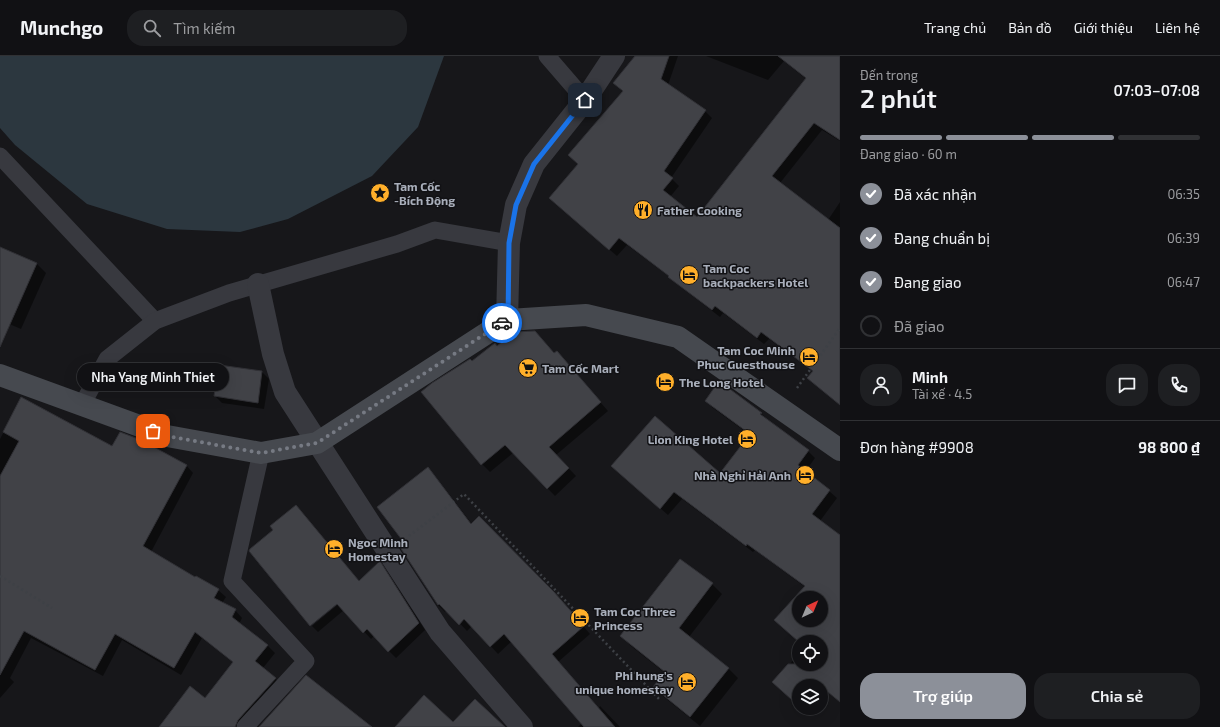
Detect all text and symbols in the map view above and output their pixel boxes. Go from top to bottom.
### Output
search box [127,10,407,46]
text: Munchgo [20,16,103,39]
icon: search [141,17,163,39]
text: Tìm kiếm [173,19,236,37]
text: Trang chủ [924,19,986,36]
text: Bản đồ [1008,19,1052,36]
text: Giới thiệu [1074,19,1133,36]
text: Liên hệ [1155,19,1200,36]
text: Đến trong [860,67,918,83]
text: 07:03–07:08 [1114,81,1200,99]
text: 2 phút [860,82,937,113]
pin [568,83,602,117]
icon: home [574,89,596,111]
text: Đang giao · 60 m [860,146,957,162]
place label: Tam Cốc -Bích Động [394,179,455,207]
place icon: Tam Cốc -Bích Động [369,182,391,204]
icon: check [860,183,882,205]
text: Đã xác nhận [894,185,977,203]
text: 06:35 [1167,186,1200,202]
restaurant icon: Father Cooking [632,199,654,221]
place label: Father Cooking [657,203,742,217]
icon: check [860,227,882,249]
text: Đang chuẩn bị [894,229,990,247]
text: 06:39 [1167,230,1200,246]
place label: Tam Coc backpackers Hotel [703,261,808,289]
hotel icon: Tam Coc backpackers Hotel [678,264,700,286]
icon: check [860,271,882,293]
text: Đang giao [894,273,962,291]
text: 06:47 [1167,274,1200,290]
courier [482,303,522,343]
icon: car [491,312,513,334]
text: Đã giao [894,317,944,335]
place label: Tam Coc Minh Phuc Guesthouse [697,343,795,371]
hotel icon: Tam Coc Minh Phuc Guesthouse [798,346,820,368]
supermarket icon: Tam Cốc Mart [517,357,539,379]
place label: Tam Cốc Mart [542,361,619,375]
callout: Nha Yang Minh Thiet [77,363,229,391]
button: person [860,364,902,406]
button: chat [1106,364,1148,406]
button: phone [1158,364,1200,406]
text: Minh [912,368,948,386]
text: Nha Yang Minh Thiet [91,369,215,385]
hotel icon: The Long Hotel [654,371,676,393]
place label: The Long Hotel [679,375,764,389]
text: Tài xế · 4.5 [912,386,972,402]
pin [136,414,170,448]
icon: bag [142,420,164,442]
hotel icon: Lion King Hotel [736,428,758,450]
place label: Lion King Hotel [648,432,733,446]
text: Đơn hàng #9908 [860,438,974,456]
text: 98 800 ₫ [1138,438,1200,456]
hotel icon: Nhà Nghỉ Hải Anh [794,464,816,486]
place label: Nhà Nghỉ Hải Anh [694,468,791,482]
place label: Ngoc Minh Homestay [348,535,408,564]
hotel icon: Ngoc Minh Homestay [323,538,345,560]
north arrow [792,591,828,627]
map controls [792,591,828,715]
place label: Tam Coc Three Princess [594,604,676,632]
hotel icon: Tam Coc Three Princess [569,607,591,629]
button: locate [792,635,828,671]
place label: Phi hung's unique homestay [575,668,673,697]
hotel icon: Phi hung's unique homestay [676,671,698,693]
button: Trợ giúp [860,673,1026,719]
button: Chia sẻ [1034,673,1200,719]
button: layers [792,679,828,715]

